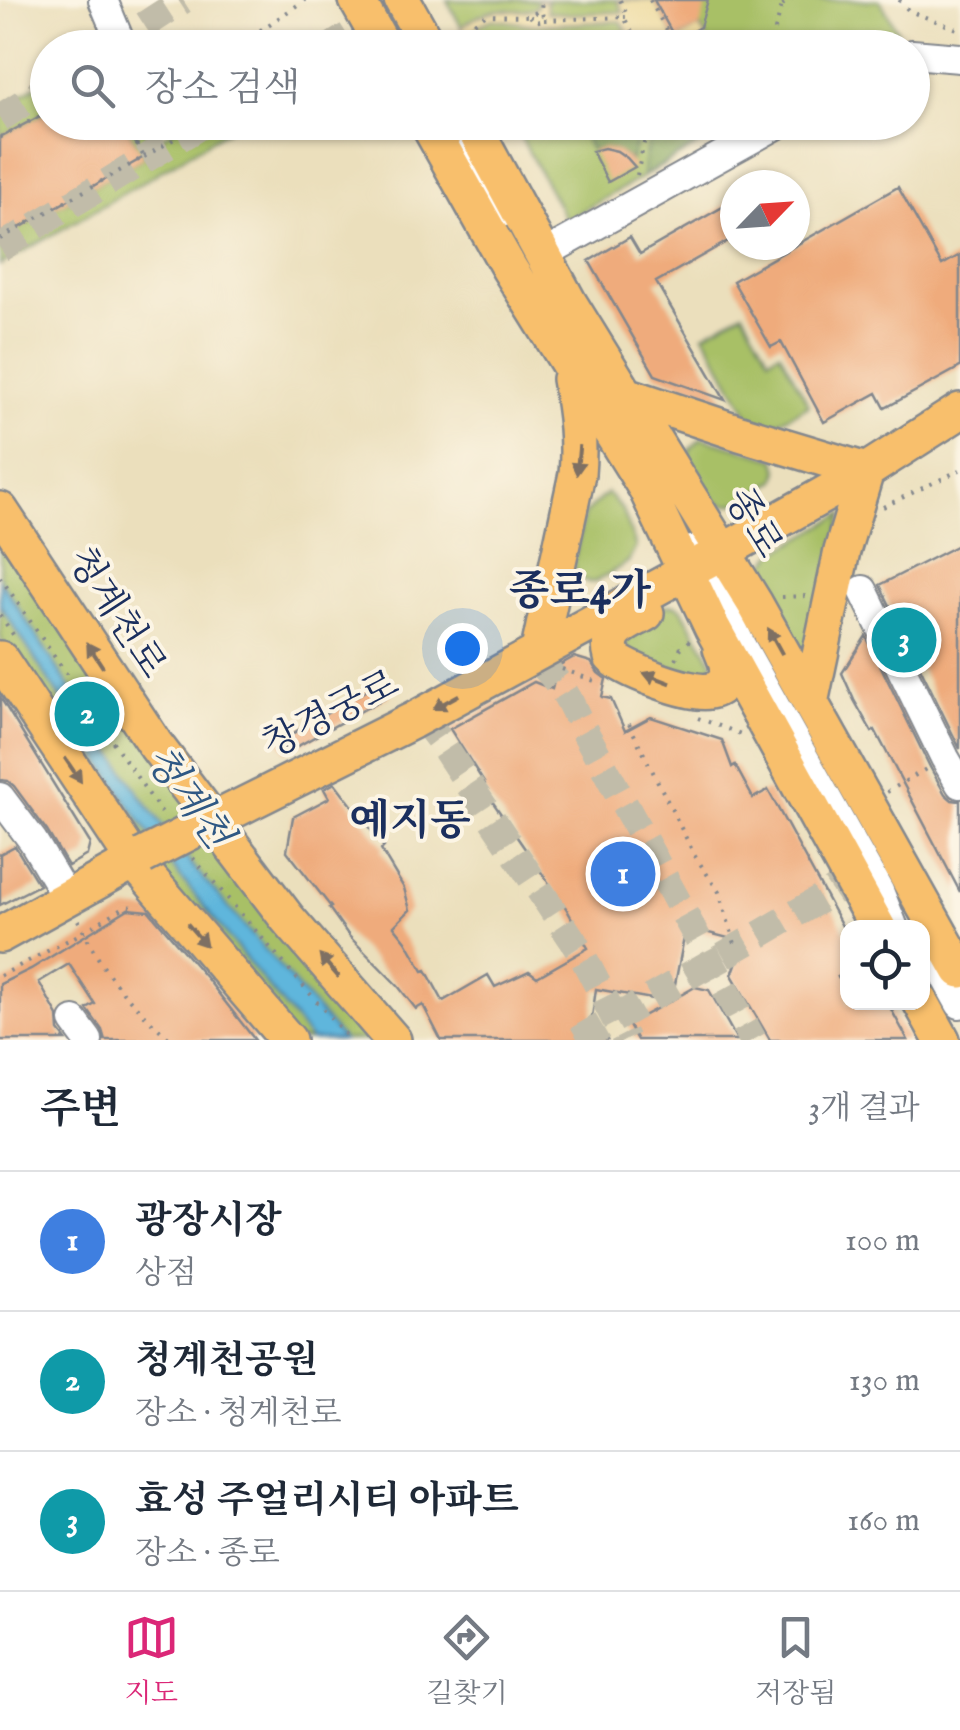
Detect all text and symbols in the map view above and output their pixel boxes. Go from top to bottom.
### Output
search box [30,30,930,140]
icon: search [65,58,120,113]
text: 장소 검색 [145,66,300,114]
north arrow [720,170,810,260]
one-way arrow [570,444,586,476]
street label: 종로 [713,480,792,567]
street label: 청계천로 [55,539,176,688]
district label: 종로4가 [509,566,652,619]
pin: 3 [872,602,936,678]
your location [437,623,488,674]
one-way arrow [767,626,784,655]
one-way arrow [86,641,104,668]
street label: 창경궁로 [255,661,408,770]
one-way arrow [641,670,671,685]
pin: 2 [54,676,120,752]
one-way arrow [432,692,460,710]
water label: 청계천 [132,736,243,862]
one-way arrow [63,756,82,783]
district label: 예지동 [349,796,471,849]
pin: 1 [590,836,656,912]
map controls [840,920,930,1010]
button: locate [840,920,930,1010]
one-way arrow [186,922,208,947]
one-way arrow [319,954,341,979]
text: 주변 [40,1084,121,1137]
text: 3개 결과 [808,1089,920,1130]
text: 광장시장 [135,1198,282,1246]
text: 1 [67,1221,78,1262]
text: 100 m [845,1221,920,1262]
text: 상점 [135,1254,197,1295]
text: 청계천공원 [135,1338,319,1386]
text: 2 [65,1361,80,1402]
text: 130 m [849,1361,920,1402]
text: 장소 · 청계천로 [135,1394,342,1435]
text: 효성 주얼리시티 아파트 [135,1478,519,1526]
text: 3 [67,1501,78,1542]
text: 160 m [847,1501,920,1542]
text: 장소 · 종로 [135,1534,280,1575]
tab: 지도 [124,1610,179,1712]
tab: 길찾기 [426,1610,508,1712]
tab: 저장됨 [755,1610,836,1712]

